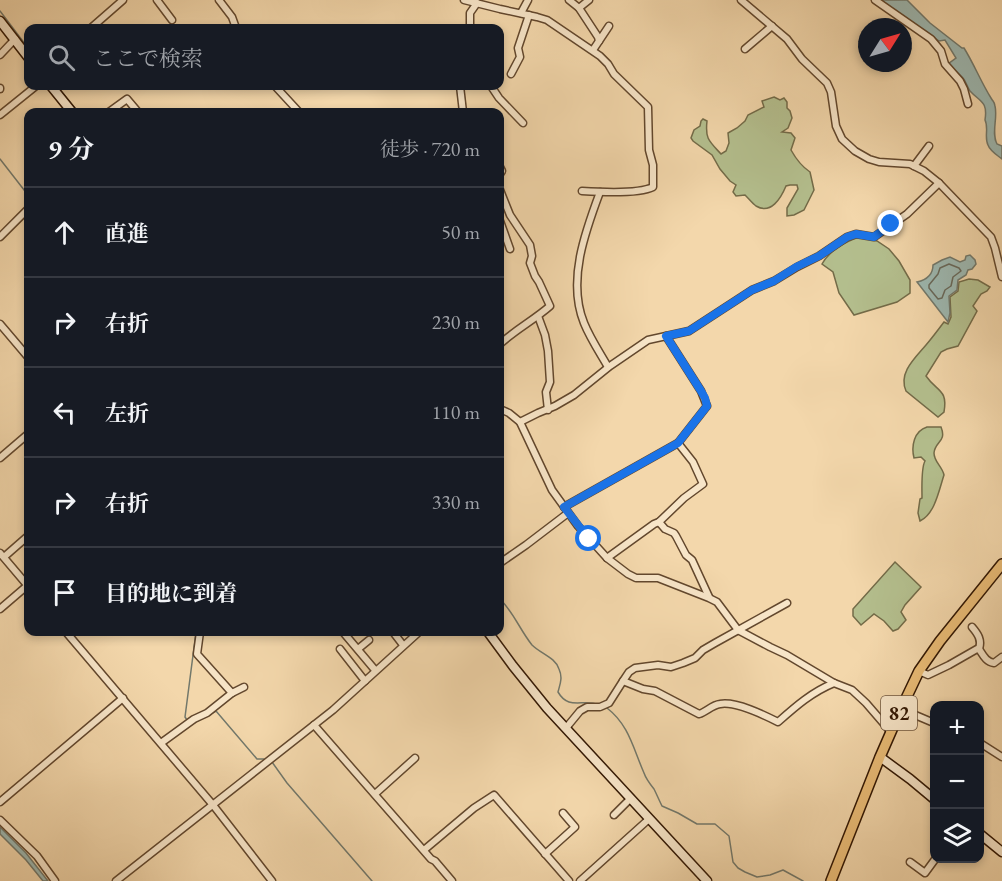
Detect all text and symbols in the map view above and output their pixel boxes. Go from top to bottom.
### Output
north arrow [858,18,912,72]
search box [24,24,504,90]
icon: search [45,41,78,74]
text: ここで検索 [93,44,203,73]
text: 9 分 [48,132,94,166]
text: 徒歩 · 720 m [380,136,480,162]
route end [877,210,903,236]
icon: ahead [48,216,81,249]
text: 直進 [105,219,149,248]
text: 50 m [441,219,480,245]
icon: right [48,306,81,339]
text: 右折 [105,309,149,338]
text: 230 m [432,309,480,335]
icon: left [48,396,81,429]
text: 左折 [105,399,149,428]
text: 110 m [432,399,480,425]
icon: right [48,486,81,519]
text: 右折 [105,489,149,518]
text: 330 m [432,489,480,515]
route start [575,525,601,551]
icon: arrive [48,576,81,609]
text: 目的地に到着 [105,579,237,608]
road number: 82 [881,696,917,730]
map controls [930,701,984,863]
button: + [930,701,984,755]
button: − [930,755,984,809]
button: layers [930,809,984,863]

